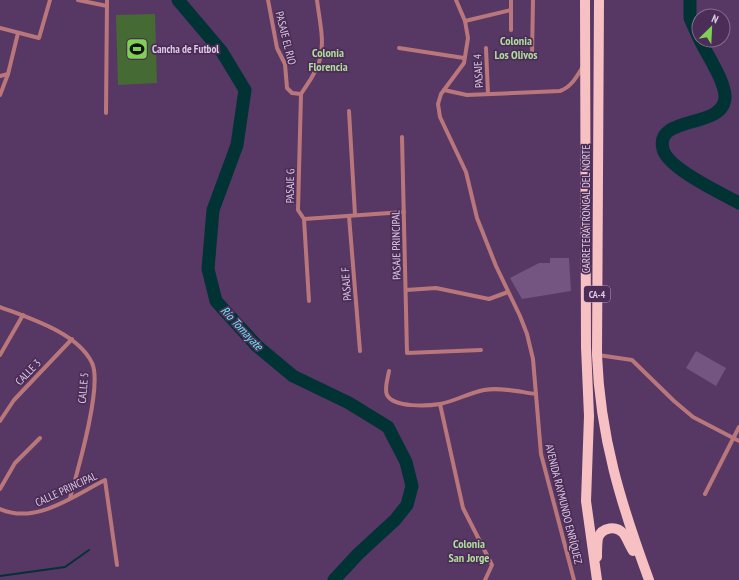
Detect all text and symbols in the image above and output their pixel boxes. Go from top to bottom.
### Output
north arrow [691,8,731,48]
street label: PASAJE EL RIO [273,10,299,66]
text: N [710,11,721,26]
district label: Colonia Los Olivos [494,33,538,62]
sports icon: Cancha de Futbol [124,36,150,62]
place label: Cancha de Futbol [152,42,219,56]
district label: Colonia Florencia [308,45,348,74]
street label: PASAJE 4 [470,54,486,88]
street label: CARRETERA TRONCAL DEL NORTE [579,144,593,273]
street label: PASAJE G [283,169,297,203]
street label: PASAJE PRINCIPAL [388,210,404,280]
street label: PASAJE F [338,266,354,301]
road number: CA-4 [584,286,610,302]
water label: Río Tomayate [218,303,267,354]
street label: CALLE 3 [12,356,44,388]
street label: CALLE 5 [75,372,91,404]
street label: AVENIDA RAYMUNDO ENRÍQUEZ [542,443,586,566]
street label: CALLE PRINCIPAL [33,468,100,509]
district label: Colonia San Jorge [449,536,489,565]

